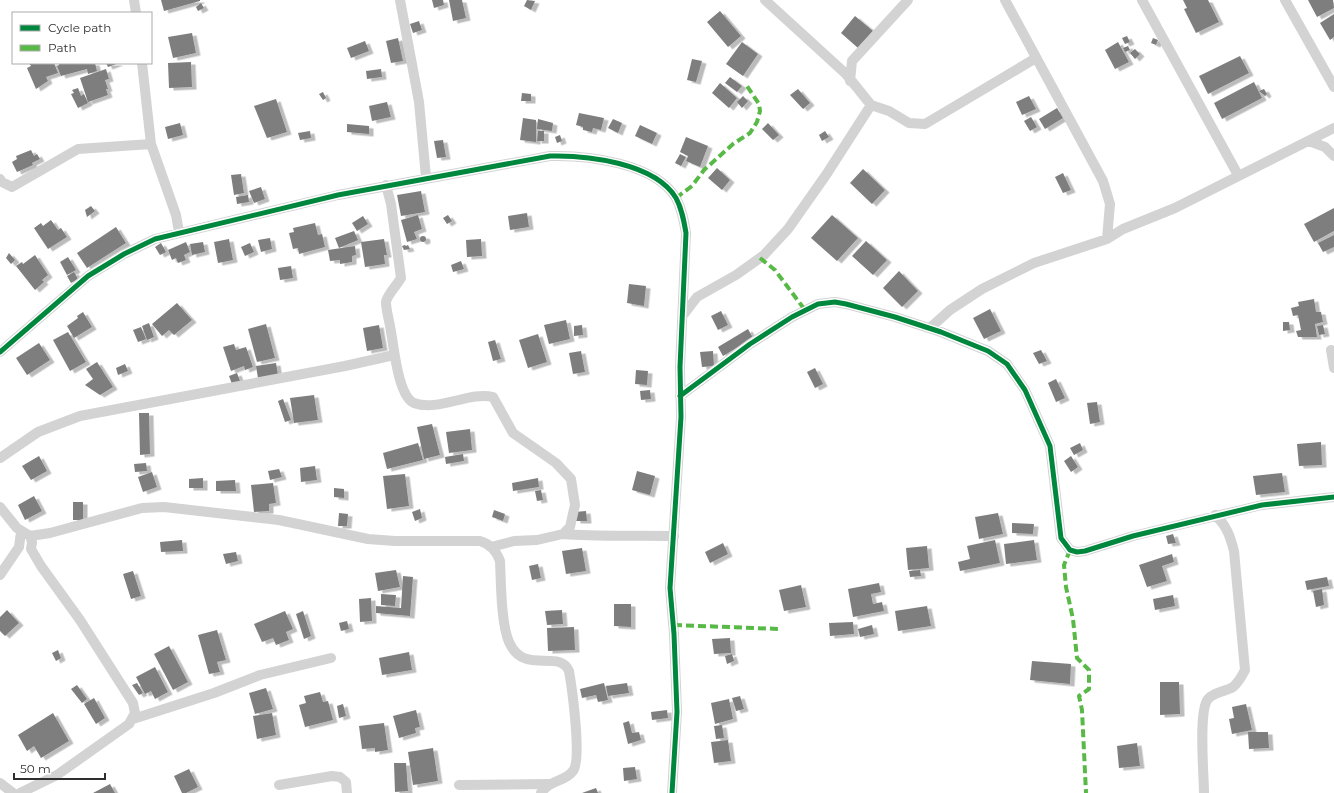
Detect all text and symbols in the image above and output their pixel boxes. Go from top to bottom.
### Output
legend [12,12,152,64]
text: Cycle path [48,20,111,35]
text: Path [48,40,77,55]
scale bar [14,755,105,781]
text: 50 m [20,761,51,776]

